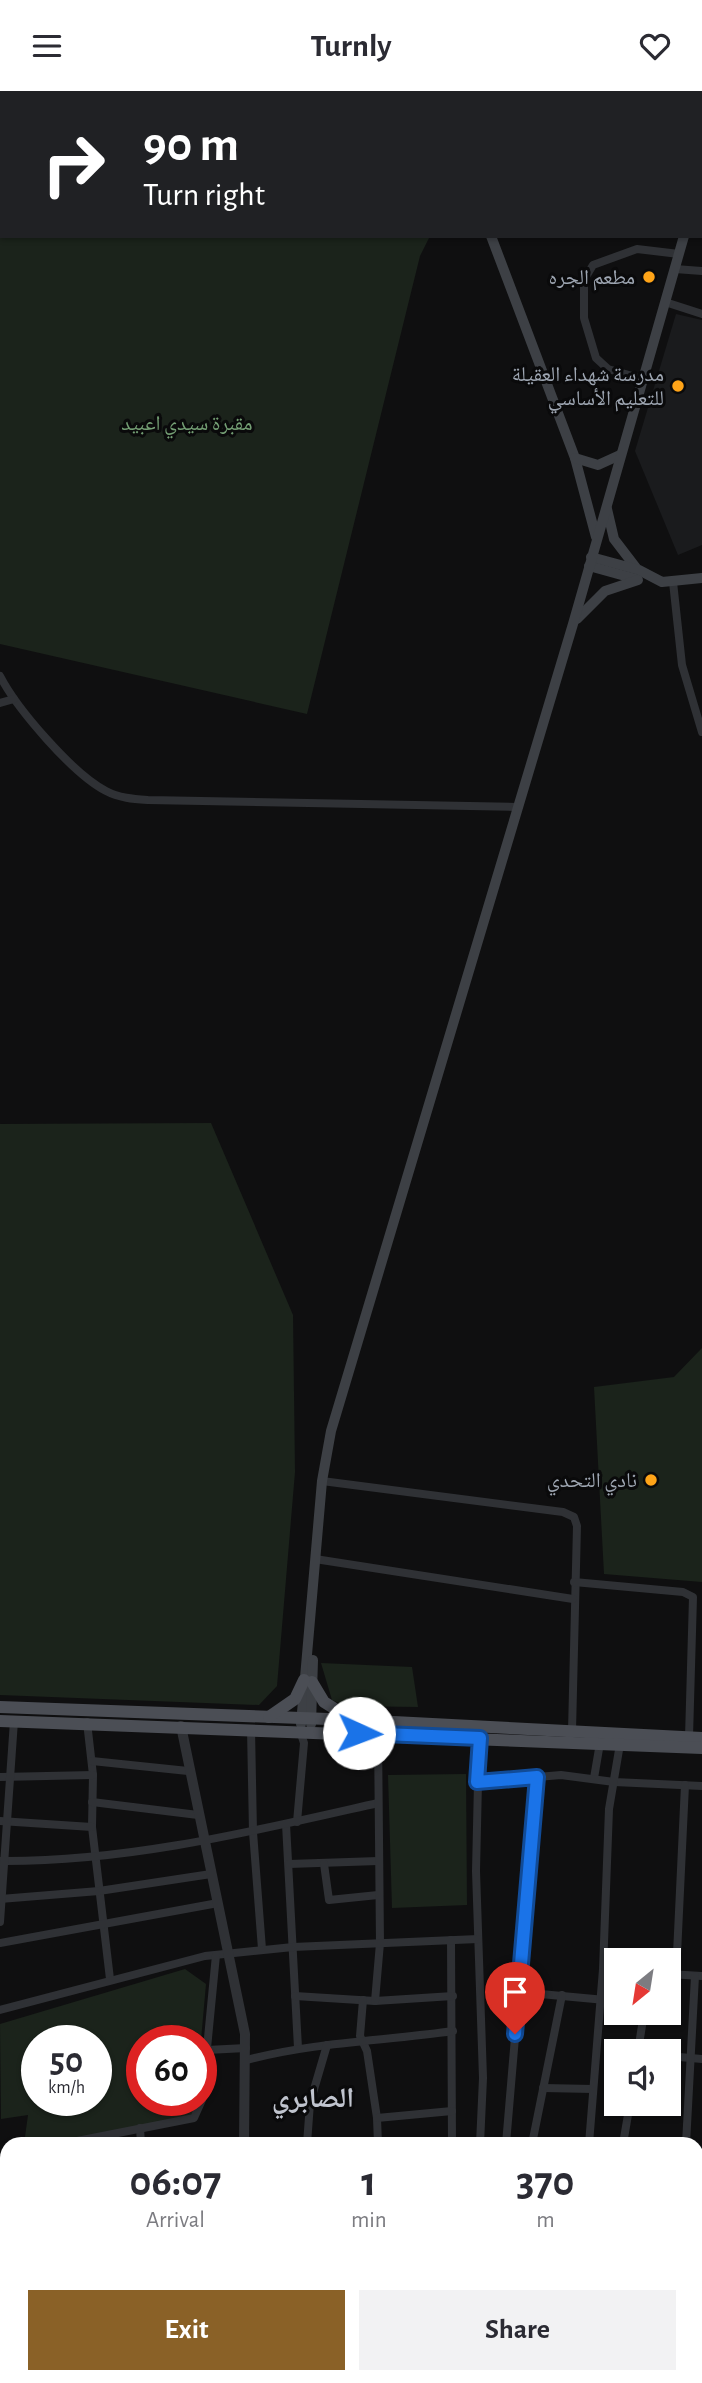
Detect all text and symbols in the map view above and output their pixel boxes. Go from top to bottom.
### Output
icon: menu [28,27,66,65]
icon: heart [636,27,674,65]
text: Turnly [310,30,392,62]
icon: right [28,119,119,210]
text: 90 m [143,121,239,170]
text: Turn right [143,179,265,211]
place label: مطعم الجره [548,267,635,291]
marker: مطعم الجره [641,269,657,285]
place label: مدرسة شهداء العقيلة للتعليم الأساسي [512,364,664,414]
marker: مدرسة شهداء العقيلة للتعليم الأساسي [670,378,686,394]
park label: مقبرة سيدي اعبيد [121,413,253,439]
place label: نادي التحدي [547,1470,637,1496]
marker: نادي التحدي [643,1472,659,1488]
position arrow [322,1696,396,1770]
north arrow [604,1948,681,2025]
map controls [604,1948,681,2116]
pin [485,1962,545,2034]
icon: arrive [496,1973,534,2011]
speed limit sign: 60 [126,2025,217,2116]
button: sound [604,2039,681,2116]
text: 50 [50,2044,83,2079]
text: km/h [48,2079,85,2097]
district label: الصابري [272,2085,354,2120]
text: 06:07 [130,2161,221,2203]
text: 1 [361,2161,376,2203]
text: 370 [516,2161,574,2203]
text: Arrival [146,2209,205,2232]
text: min [351,2209,387,2232]
text: m [536,2209,555,2232]
button: Exit [28,2290,345,2370]
button: Share [359,2290,676,2370]

